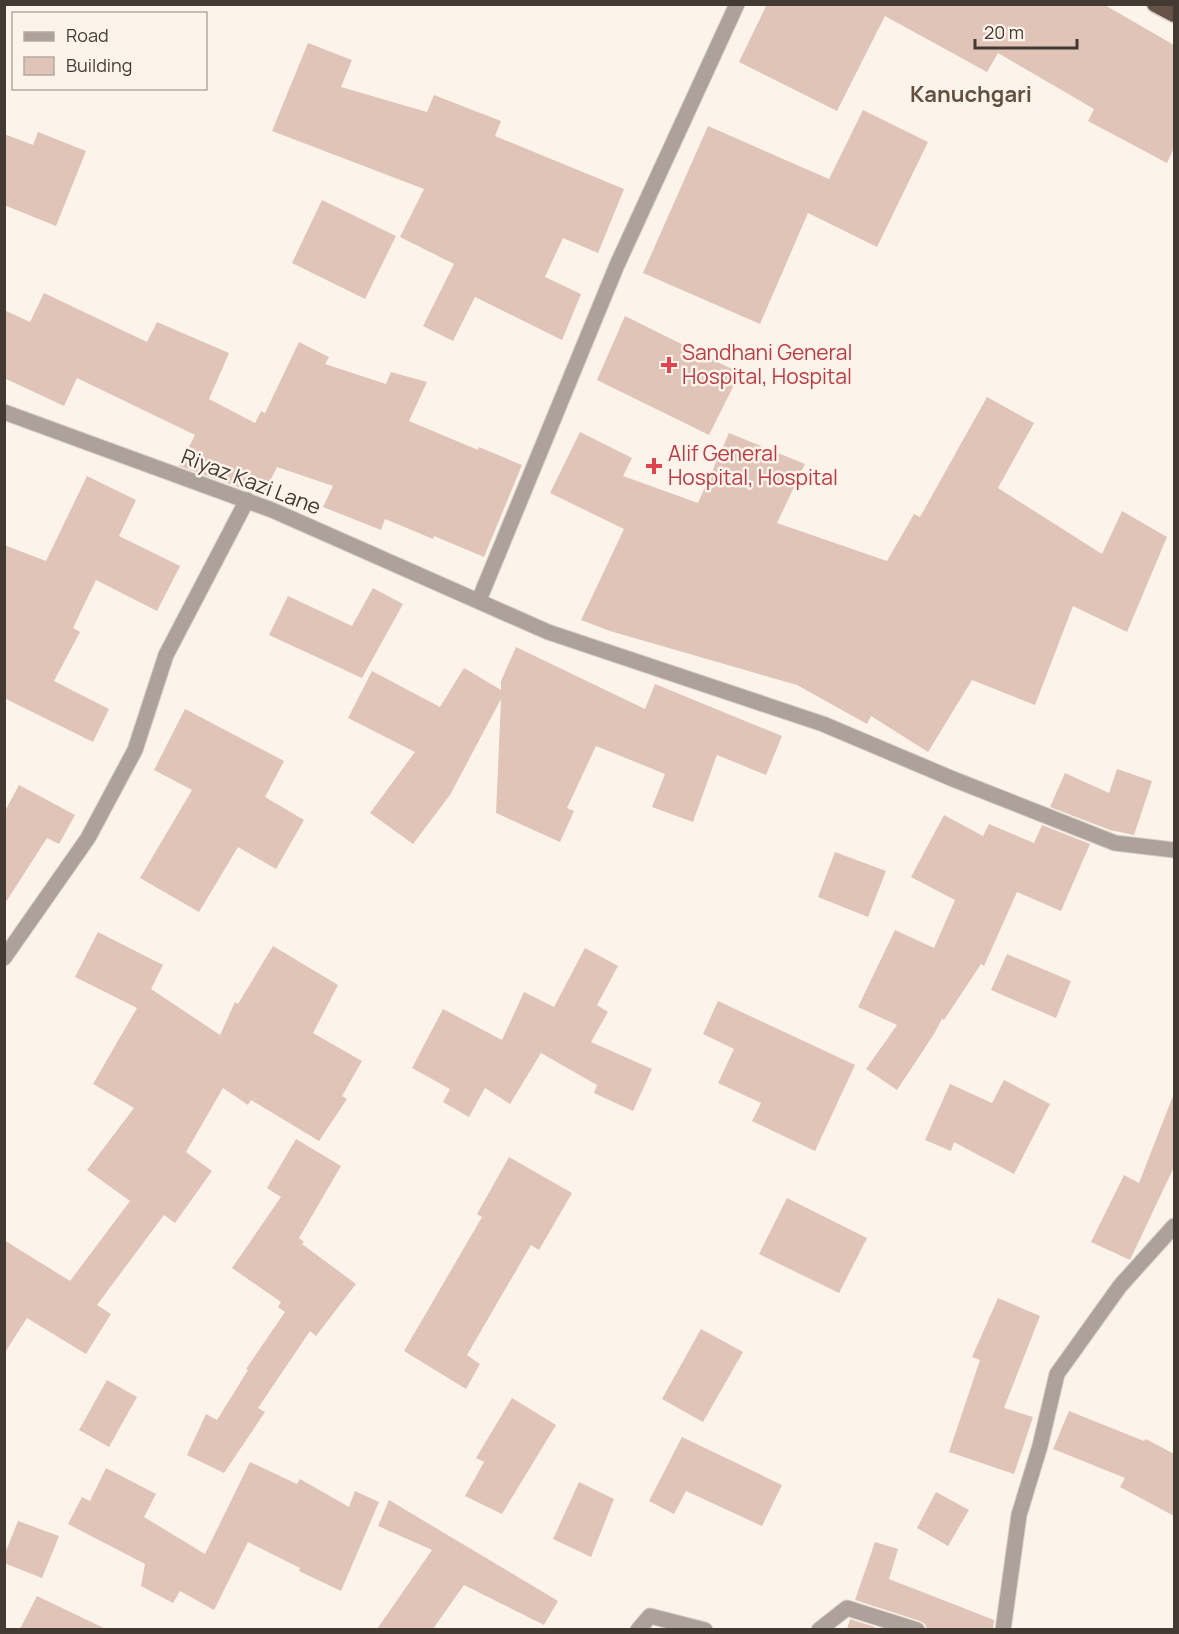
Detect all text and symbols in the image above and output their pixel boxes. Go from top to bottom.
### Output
legend [12,12,207,90]
scale bar [975,12,1077,50]
text: 20 m [984,20,1024,44]
text: Road [66,23,109,47]
text: Building [66,53,132,77]
district label: Kanuchgari [910,79,1032,109]
place label: Sandhani General Hospital, Hospital [682,338,852,390]
marker: Sandhani General Hospital, Hospital [660,356,678,374]
place label: Alif General Hospital, Hospital [668,439,838,491]
street label: Riyaz Kazi Lane [178,442,325,521]
marker: Alif General Hospital, Hospital [645,457,663,475]

